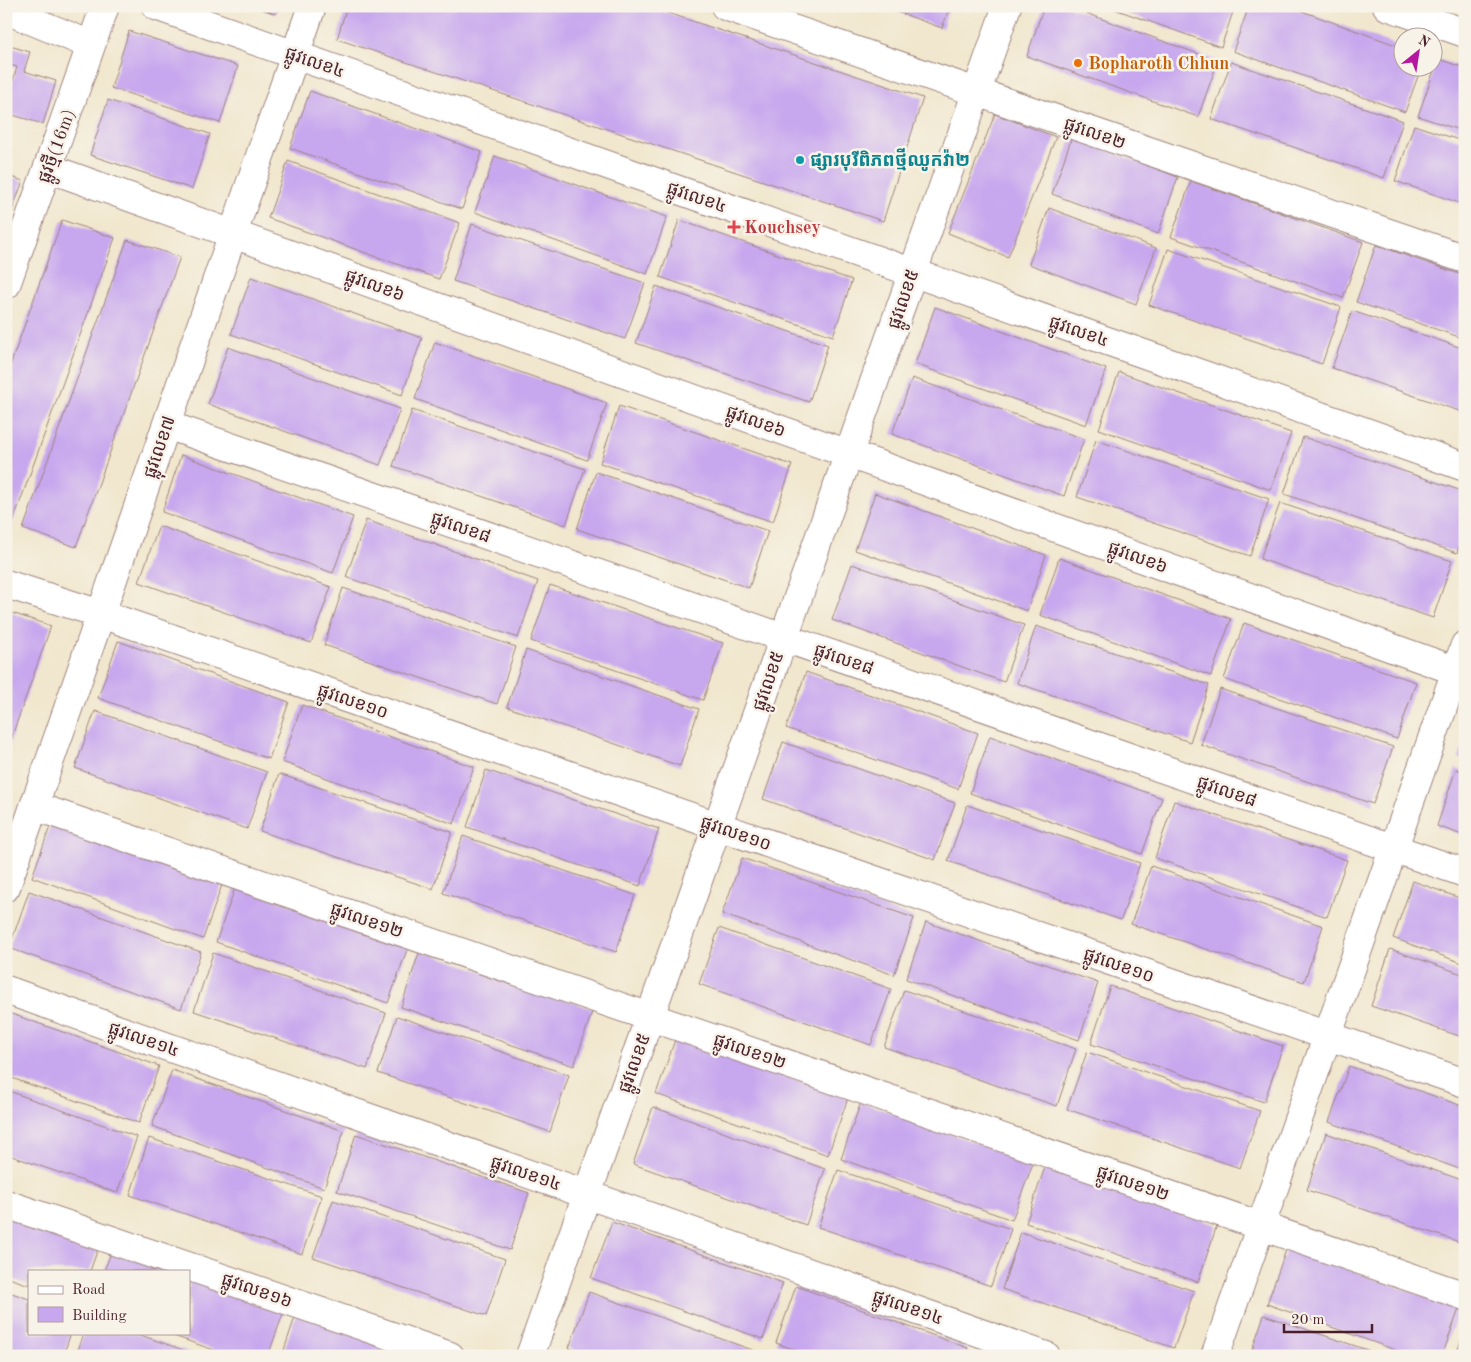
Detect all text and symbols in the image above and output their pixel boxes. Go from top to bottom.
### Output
north arrow [1394,28,1444,78]
text: N [1416,33,1432,50]
street label: ផ្លូវលេខ៤ [280,44,347,88]
place label: Bopharoth Chhun [1088,55,1229,73]
marker: Bopharoth Chhun [1072,57,1084,69]
street label: ផ្លូវថ្មី(16m) [32,106,85,188]
street label: ផ្លូវលេខ២ [1059,115,1128,159]
place label: ផ្សារបុរីពិភពថ្មីឈូកវ៉ា២ [810,148,970,171]
marker: ផ្សារបុរីពិភពថ្មីឈូកវ៉ា២ [794,154,806,166]
street label: ផ្លូវលេខ៤ [662,179,729,223]
place label: Kouchsey [744,219,821,237]
marker: Kouchsey [728,221,740,233]
street label: ផ្លូវលេខ៦ [340,267,407,311]
street label: ផ្លូវលេខ៥ [885,267,929,334]
street label: ផ្លូវលេខ៤ [1044,313,1111,357]
street label: ផ្លូវលេខ៦ [721,403,788,447]
street label: ផ្លុវលេខ៧ [141,414,186,483]
street label: ផ្លូវលេខ៨ [426,509,493,553]
street label: ផ្លូវលេខ៦ [1103,539,1170,583]
street label: ផ្លូវលេខ៨ [809,641,876,685]
street label: ផ្លូវលេខ៥ [750,649,794,716]
street label: ផ្លូវលេខ១០ [313,681,390,728]
street label: ផ្លូវលេខ៨ [1192,773,1259,817]
street label: ផ្លូវលេខ១០ [696,813,773,860]
street label: ផ្លូវលេខ១២ [326,900,405,948]
street label: ផ្លូវលេខ១០ [1079,945,1156,992]
street label: ផ្លូវលេខ១៤ [104,1019,181,1066]
street label: ផ្លូវលេខ៥ [616,1031,660,1098]
street label: ផ្លូវលេខ១២ [709,1031,788,1079]
street label: ផ្លូវលេខ១៤ [486,1153,563,1200]
street label: ផ្លូវលេខ១២ [1092,1163,1171,1211]
legend [28,1270,190,1334]
street label: ផ្លូវលេខ១៦ [217,1270,294,1317]
text: Road [72,1283,106,1298]
street label: ផ្លូវលេខ១៤ [868,1287,945,1334]
scale bar [1284,1302,1371,1334]
text: Building [72,1309,127,1324]
text: 20 m [1291,1313,1325,1328]

